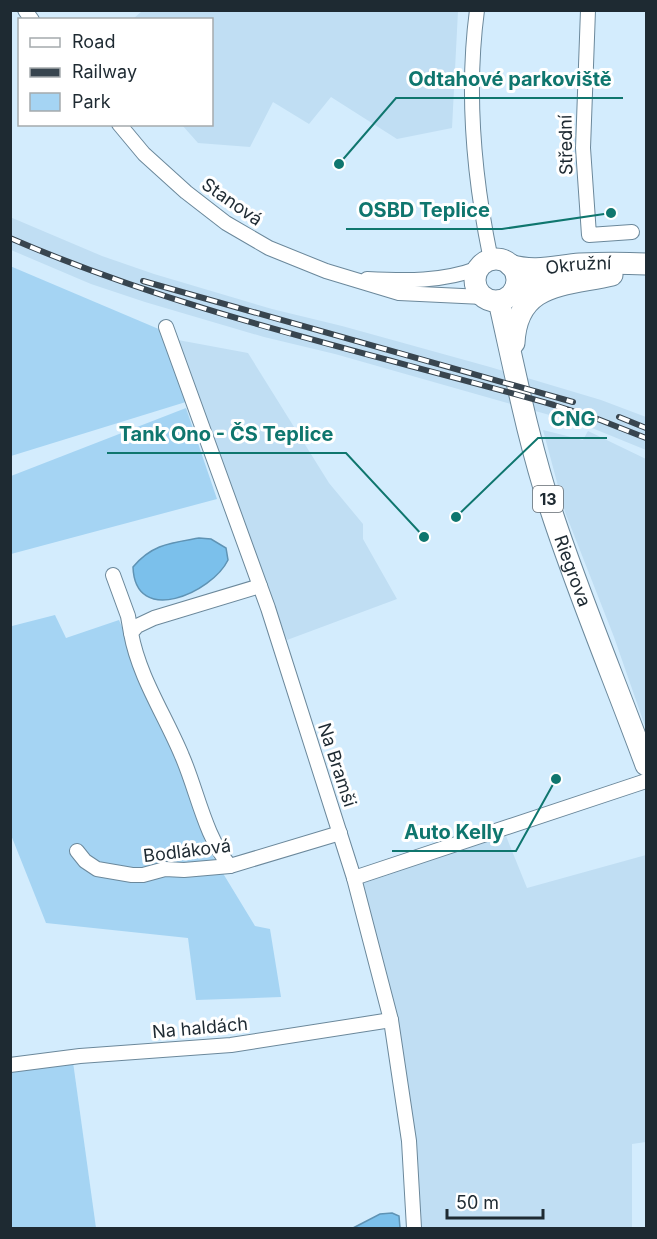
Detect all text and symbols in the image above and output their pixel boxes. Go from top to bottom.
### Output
legend [18,18,213,126]
text: Road [72,31,115,52]
callout: Odtahové parkoviště [396,60,623,98]
text: Railway [72,61,137,82]
text: Odtahové parkoviště [408,67,612,91]
text: Park [72,91,111,112]
street label: Střední [554,114,577,175]
street label: Stanová [198,173,267,230]
callout: OSBD Teplice [346,191,502,229]
text: OSBD Teplice [358,198,490,222]
street label: Okružní [544,252,612,278]
callout: CNG [538,400,607,438]
text: CNG [550,407,596,431]
callout: Tank Ono - ČS Teplice [107,415,346,453]
text: Tank Ono - ČS Teplice [119,422,333,446]
road number: 13 [533,486,563,512]
street label: Riegrova [550,532,595,609]
street label: Na Bramši [314,720,361,809]
callout: Auto Kelly [392,813,516,851]
text: Auto Kelly [404,820,504,844]
street label: Bodláková [142,835,232,866]
street label: Na haldách [151,1013,249,1042]
scale bar [447,1182,543,1220]
text: 50 m [456,1192,499,1213]

